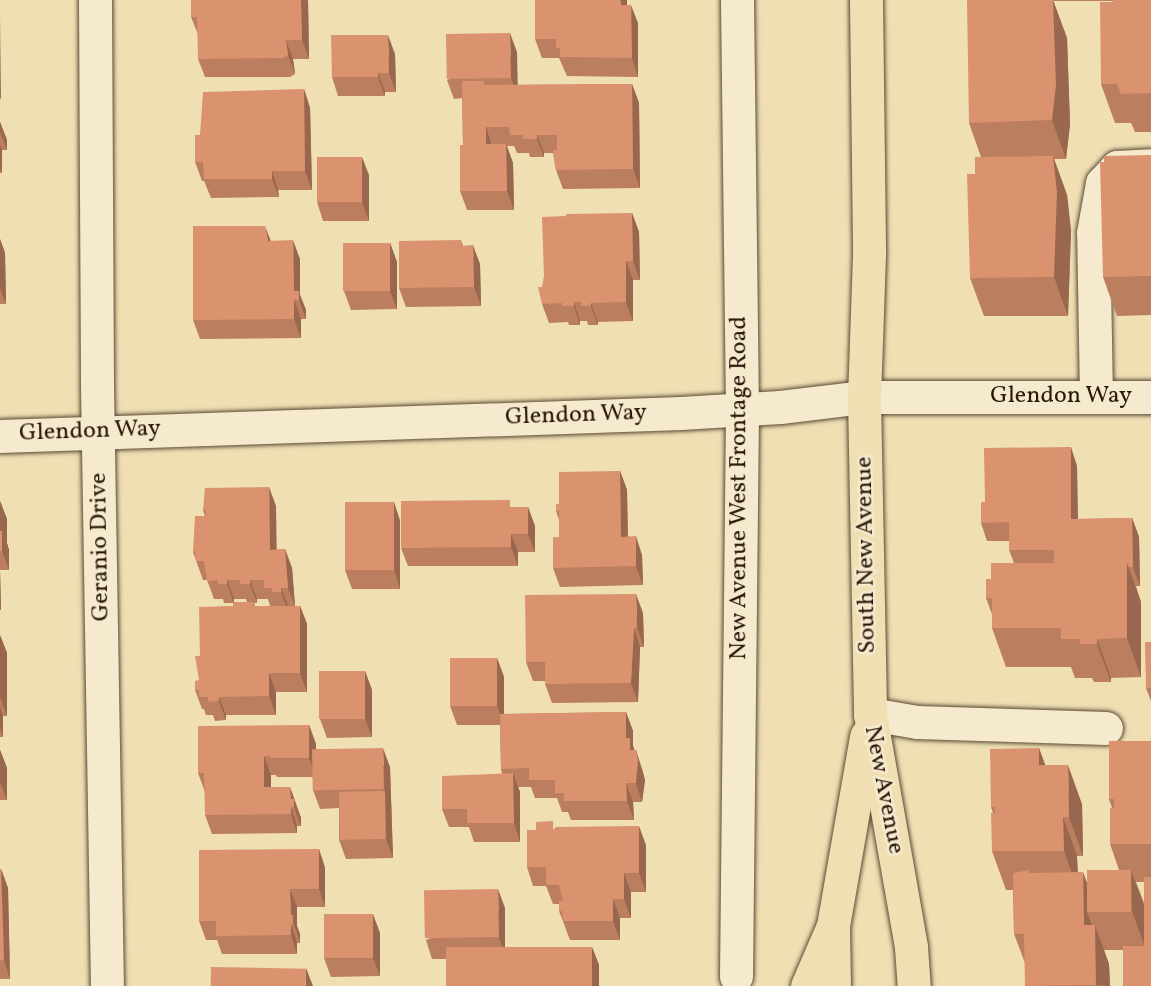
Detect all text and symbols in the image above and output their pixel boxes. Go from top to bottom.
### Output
street label: New Avenue West Frontage Road [726,315,754,661]
street label: Glendon Way [990,383,1132,411]
street label: Glendon Way [504,399,648,433]
street label: Glendon Way [18,415,162,449]
street label: South New Avenue [851,456,883,654]
street label: Geranio Drive [85,472,117,622]
street label: New Avenue [856,723,910,857]

